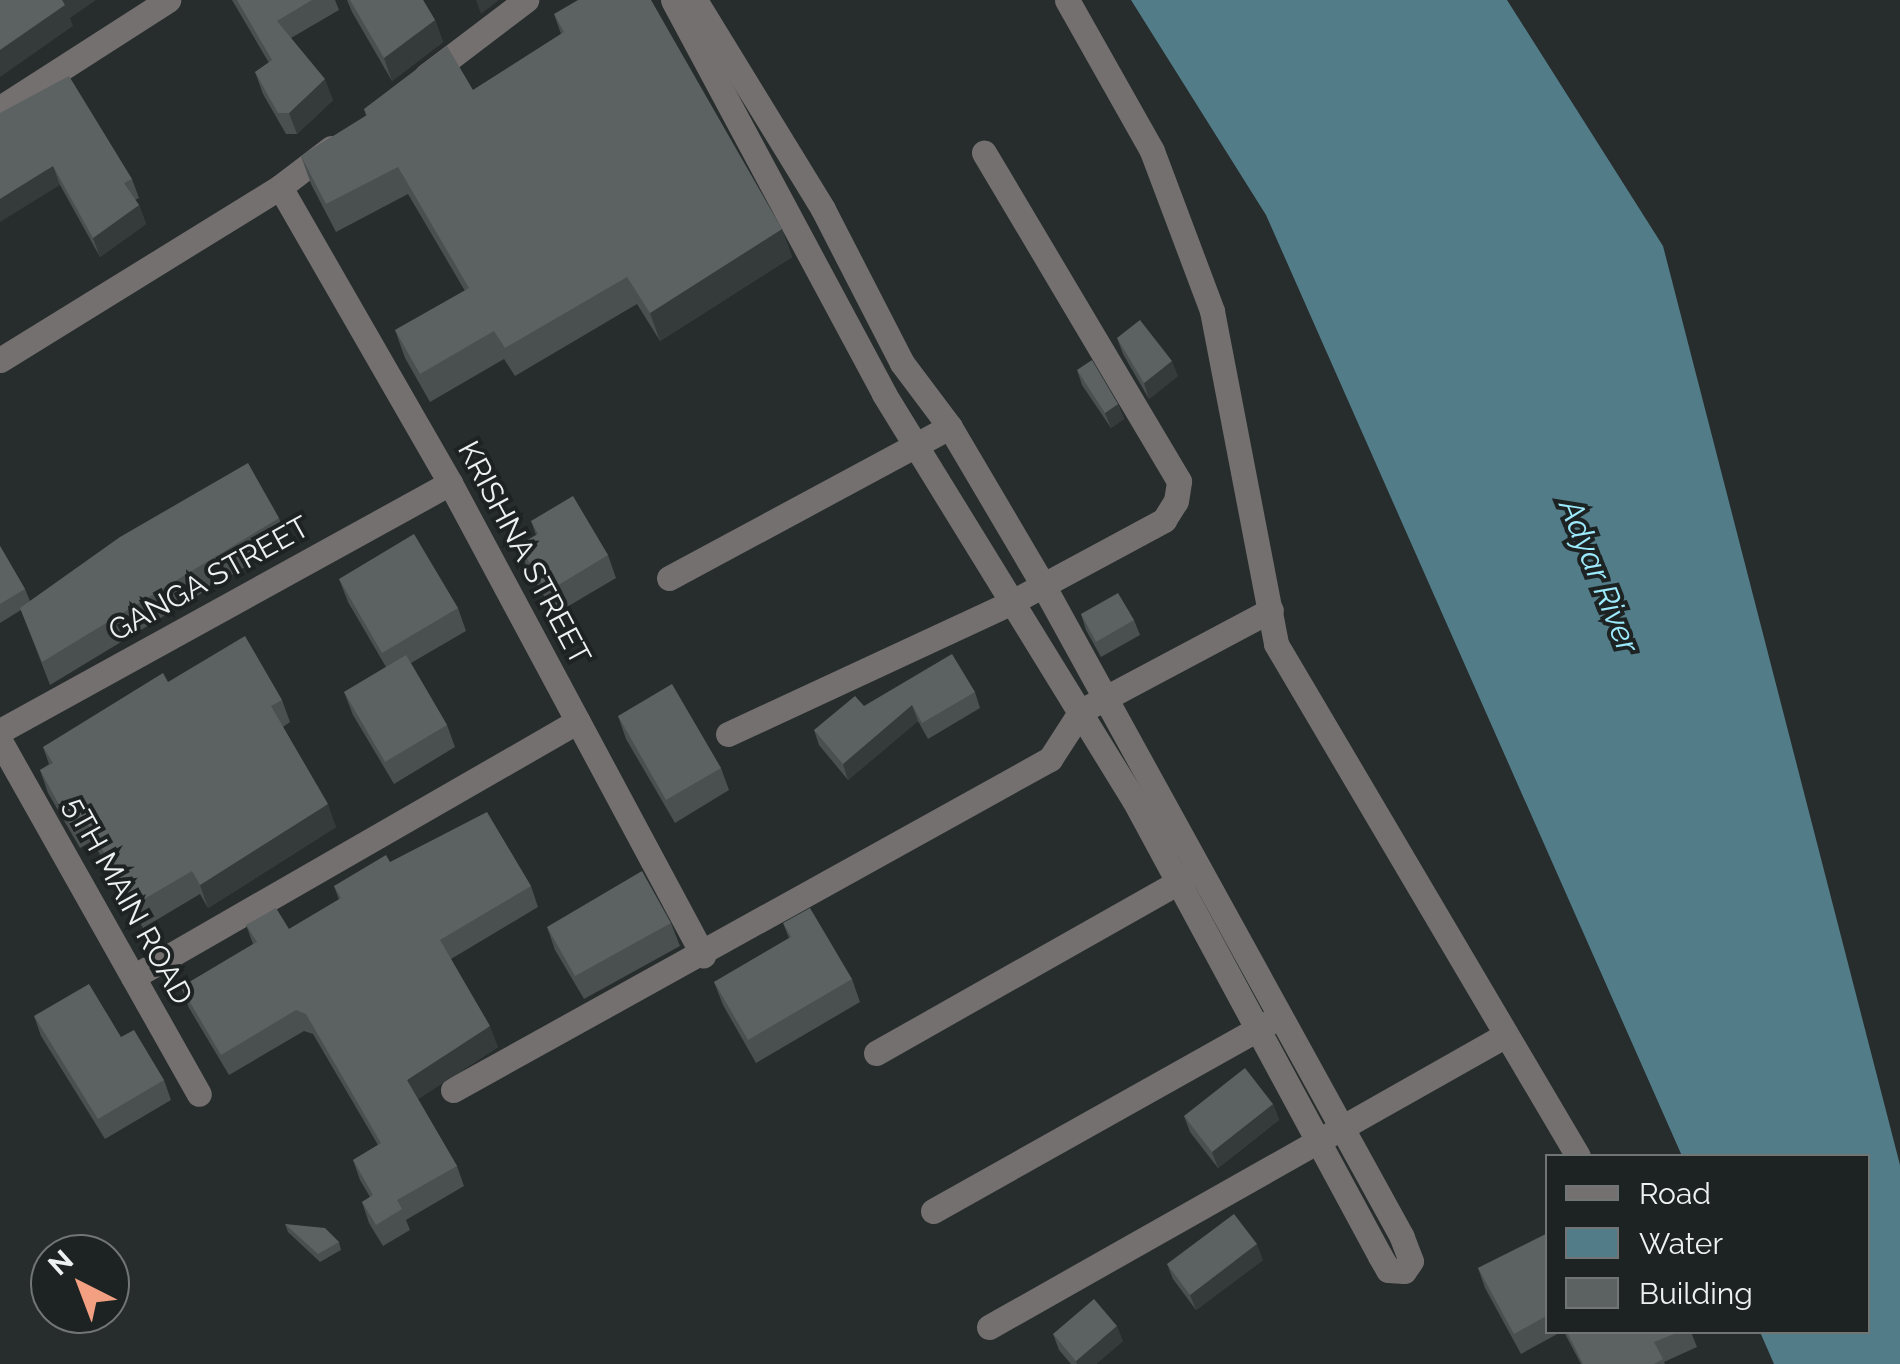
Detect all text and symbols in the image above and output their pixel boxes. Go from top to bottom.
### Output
street label: KRISHNA STREET [450,435,598,671]
water label: Adyar River [1551,493,1647,659]
street label: GANGA STREET [102,509,316,649]
street label: 5TH MAIN ROAD [56,791,200,1011]
legend [1545,1154,1870,1334]
text: Road [1639,1176,1711,1211]
text: Water [1639,1226,1723,1261]
north arrow [30,1234,130,1334]
text: N [42,1243,80,1282]
text: Building [1639,1276,1753,1311]

